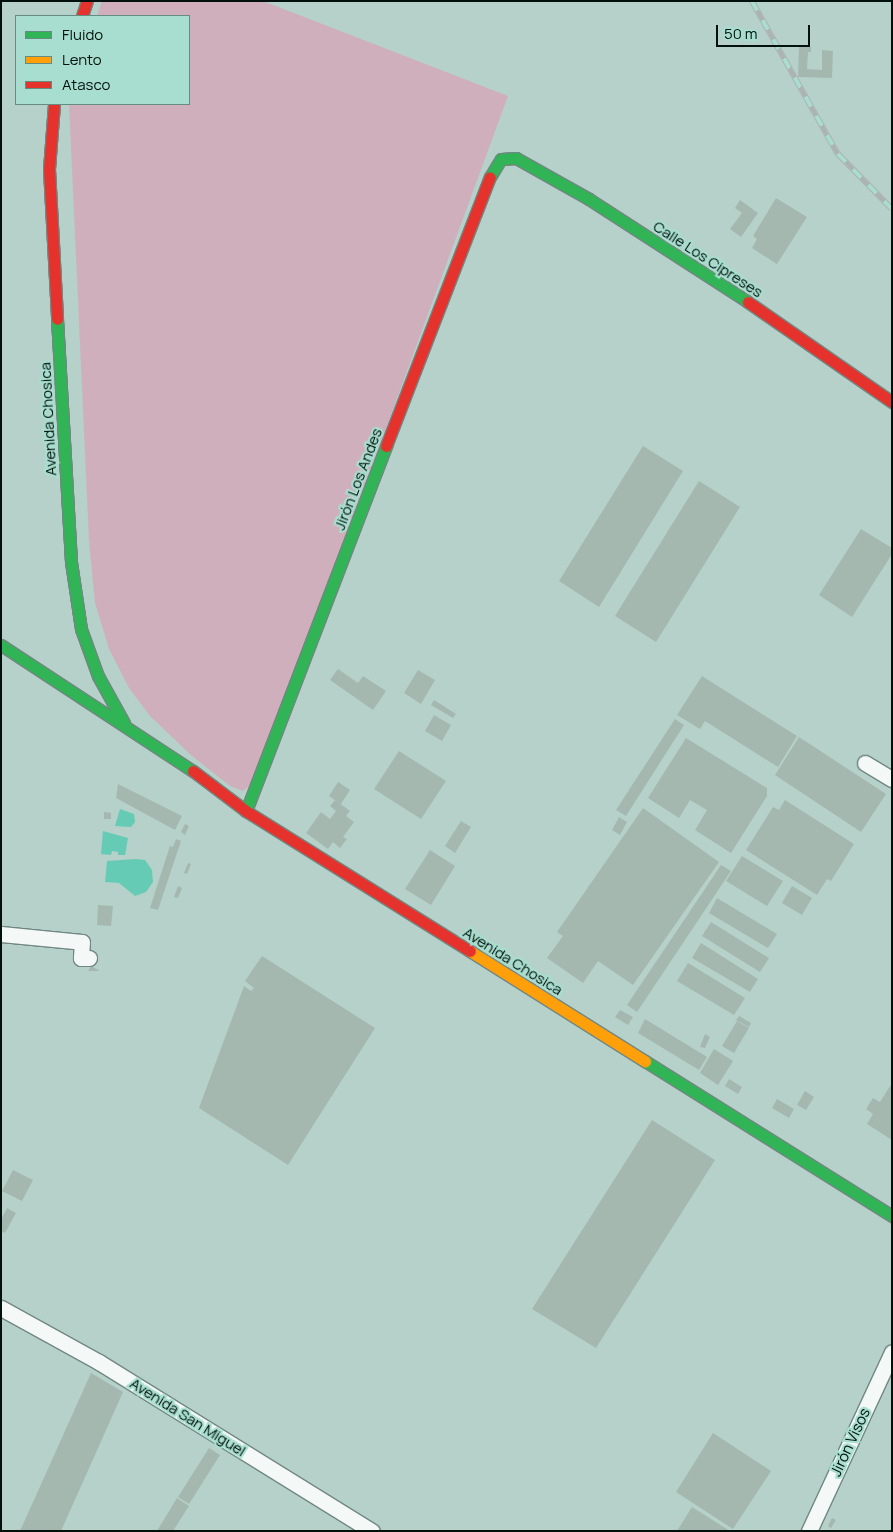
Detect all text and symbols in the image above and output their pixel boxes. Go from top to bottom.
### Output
legend [15,15,190,105]
scale bar [718,15,812,47]
text: 50 m [724,23,758,44]
text: Fluido [62,24,103,45]
text: Lento [62,49,102,70]
text: Atasco [62,74,110,95]
street label: Calle Los Cipreses [650,217,766,301]
street label: Avenida Chosica [36,362,60,476]
street label: Jirón Los Andes [330,425,386,533]
street label: Avenida Chosica [460,923,566,999]
street label: Avenida San Miguel [127,1374,249,1460]
street label: Jirón Visos [826,1405,874,1479]

